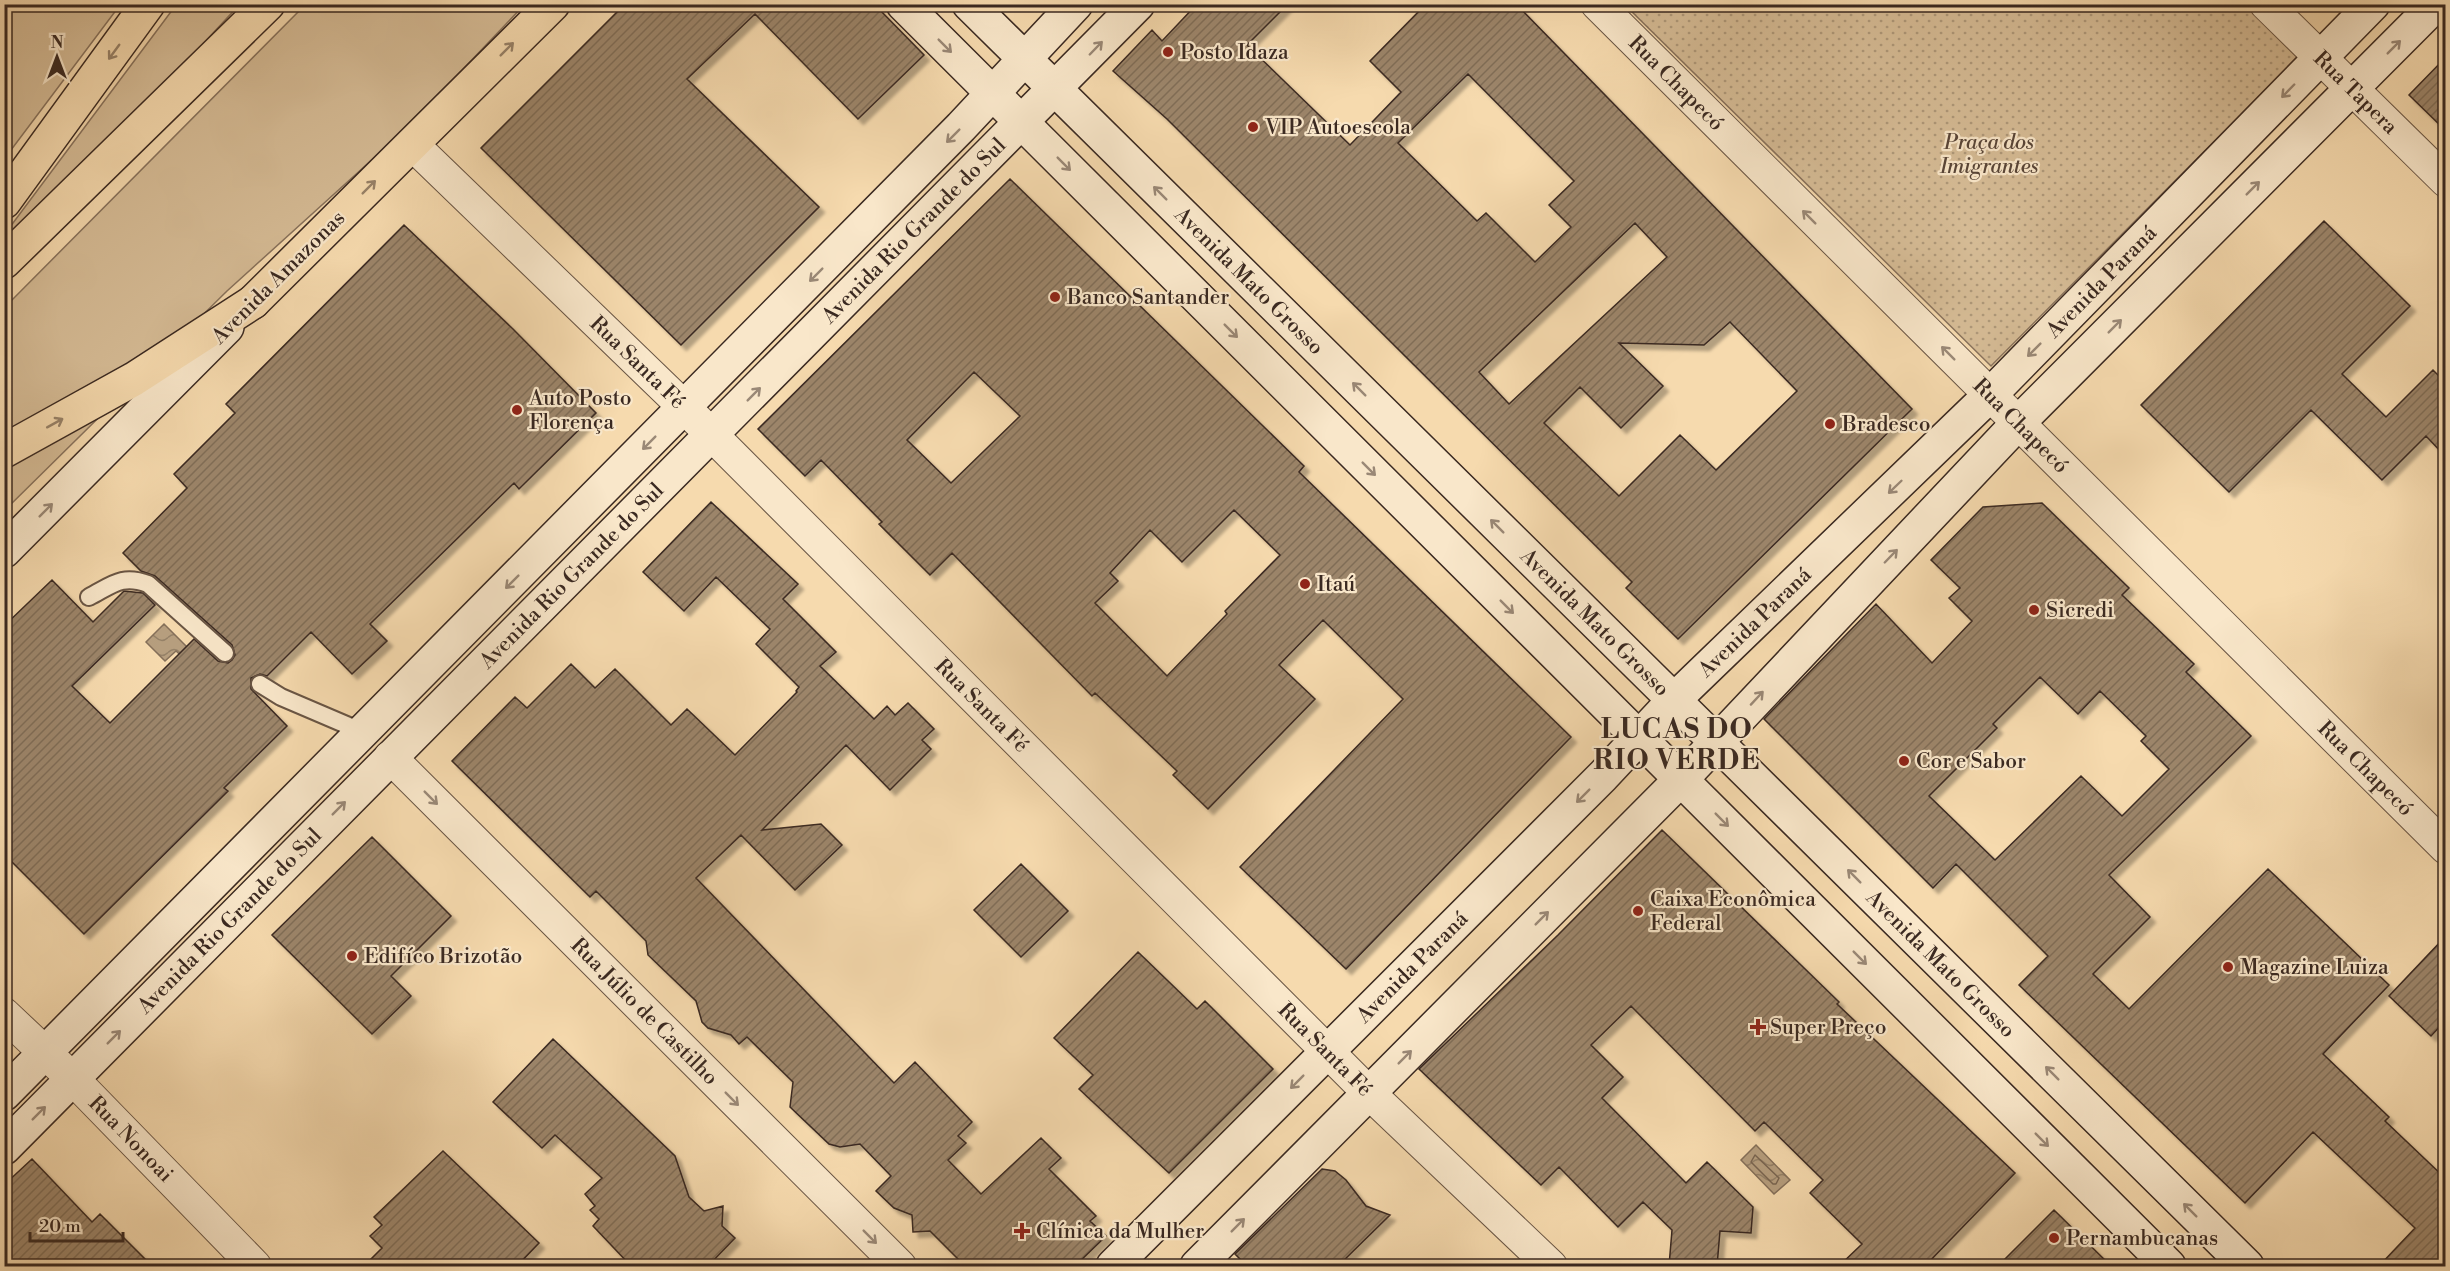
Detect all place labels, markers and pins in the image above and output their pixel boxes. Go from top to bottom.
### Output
place label: Posto Idaza [1180,40,1289,66]
marker: Posto Idaza [1161,45,1175,59]
place label: VIP Autoescola [1264,115,1411,141]
marker: VIP Autoescola [1246,120,1260,134]
place label: Banco Santander [1066,285,1229,311]
marker: Banco Santander [1048,290,1062,304]
place label: Auto Posto Florença [528,386,632,436]
marker: Auto Posto Florença [510,403,524,417]
place label: Bradesco [1841,412,1931,438]
marker: Bradesco [1823,417,1837,431]
place label: Itaú [1317,572,1355,598]
marker: Itaú [1298,577,1312,591]
place label: Sicredi [2046,598,2114,624]
marker: Sicredi [2027,603,2041,617]
place label: Cor e Sabor [1916,749,2026,775]
marker: Cor e Sabor [1897,754,1911,768]
place label: Caixa Econômica Federal [1650,887,1816,937]
marker: Caixa Econômica Federal [1631,904,1645,918]
place label: Edifíco Brizotão [364,944,522,970]
marker: Edifíco Brizotão [345,949,359,963]
place label: Magazine Luiza [2240,955,2389,981]
marker: Magazine Luiza [2221,960,2235,974]
place label: Super Preço [1770,1015,1886,1041]
marker: Super Preço [1751,1020,1765,1034]
place label: Clínica da Mulher [1036,1219,1204,1245]
marker: Clínica da Mulher [1013,1222,1031,1240]
place label: Pernambucanas [2066,1226,2218,1252]
marker: Pernambucanas [2047,1231,2061,1245]

